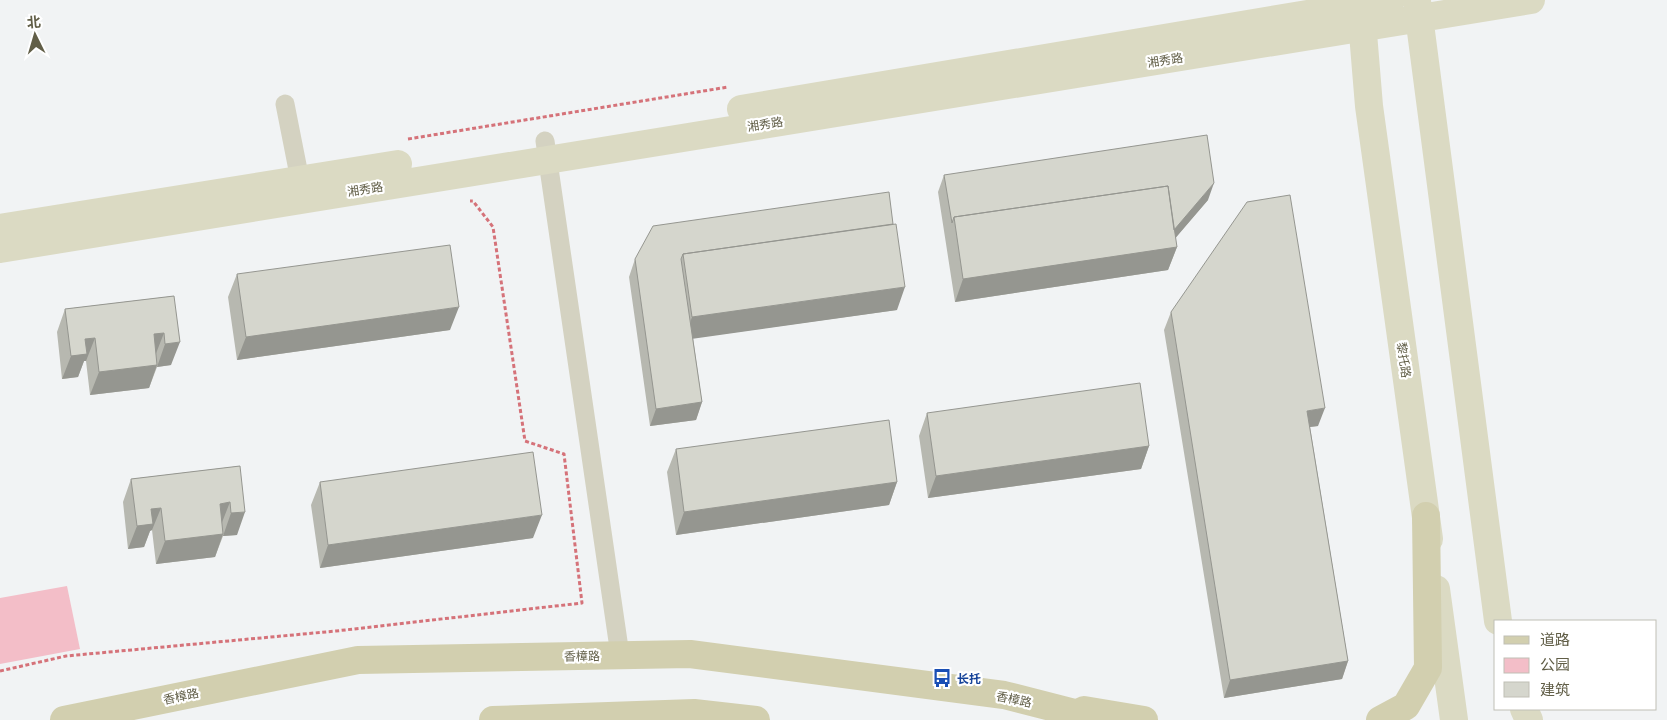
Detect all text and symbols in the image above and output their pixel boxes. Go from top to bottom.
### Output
north arrow [10,10,60,60]
text: 北 [26,12,42,32]
street label: 湘秀路 [1146,50,1184,70]
street label: 湘秀路 [746,114,784,134]
street label: 湘秀路 [346,179,384,199]
street label: 黎托路 [1394,341,1414,379]
legend [1494,620,1657,710]
text: 道路 [1540,630,1570,649]
street label: 香樟路 [564,648,600,664]
text: 公园 [1540,655,1570,674]
bus stop icon: 长托 [931,667,953,689]
place label: 长托 [957,671,981,686]
text: 建筑 [1540,680,1570,699]
street label: 香樟路 [162,685,200,707]
street label: 香樟路 [995,688,1033,710]

